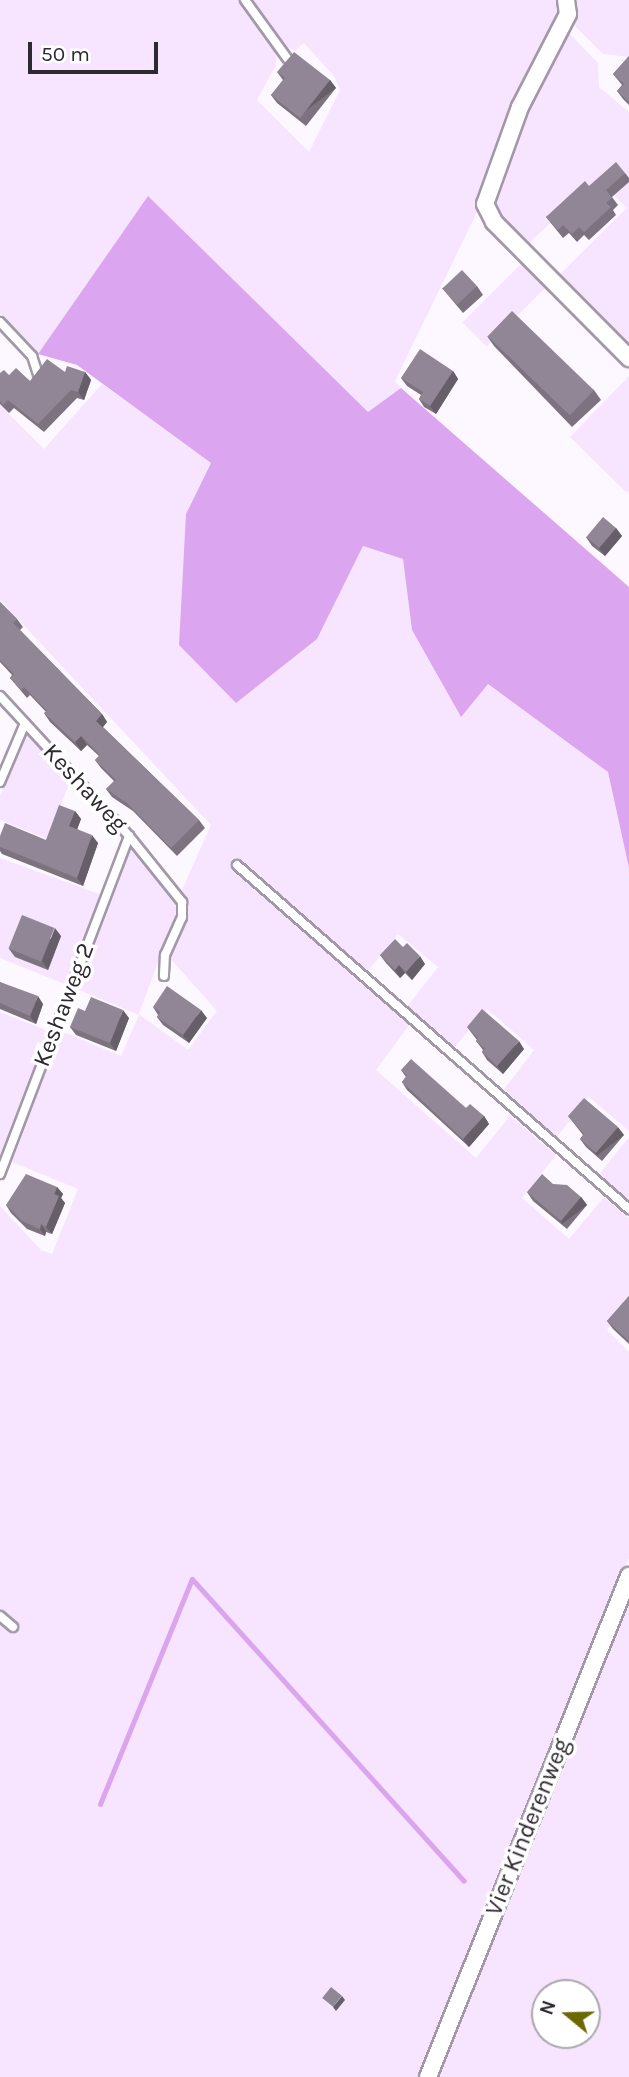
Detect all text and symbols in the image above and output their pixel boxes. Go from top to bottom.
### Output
scale bar [32,28,161,72]
text: 50 m [41,42,90,66]
street label: Keshaweg [37,738,133,838]
street label: Keshaweg 2 [27,939,101,1071]
street label: Vier Kinderenweg [479,1734,577,1920]
north arrow [531,1979,601,2049]
text: N [535,1998,561,2018]

